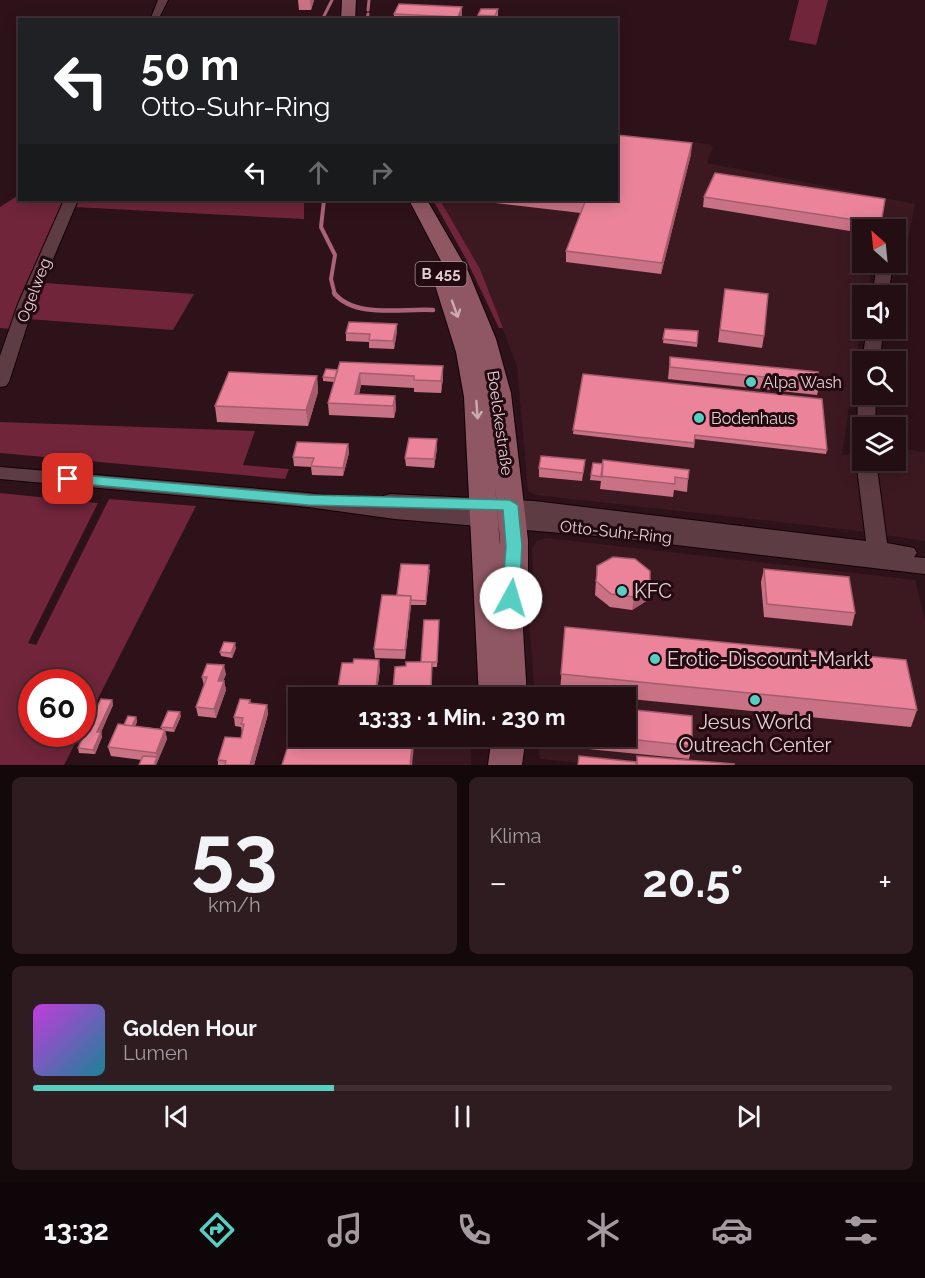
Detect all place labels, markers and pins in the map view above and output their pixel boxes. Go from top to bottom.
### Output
place label: Alpa Wash [763,373,842,392]
marker: Alpa Wash [744,375,758,389]
place label: Bodenhaus [711,409,795,428]
marker: Bodenhaus [692,411,706,425]
pin [42,453,93,504]
place label: KFC [634,579,672,603]
marker: KFC [615,584,629,598]
place label: Erotic-Discount-Markt [667,647,871,671]
marker: Erotic-Discount-Markt [648,652,662,666]
marker: Jesus World Outreach Center [748,693,762,707]
place label: Jesus World Outreach Center [679,710,831,757]

